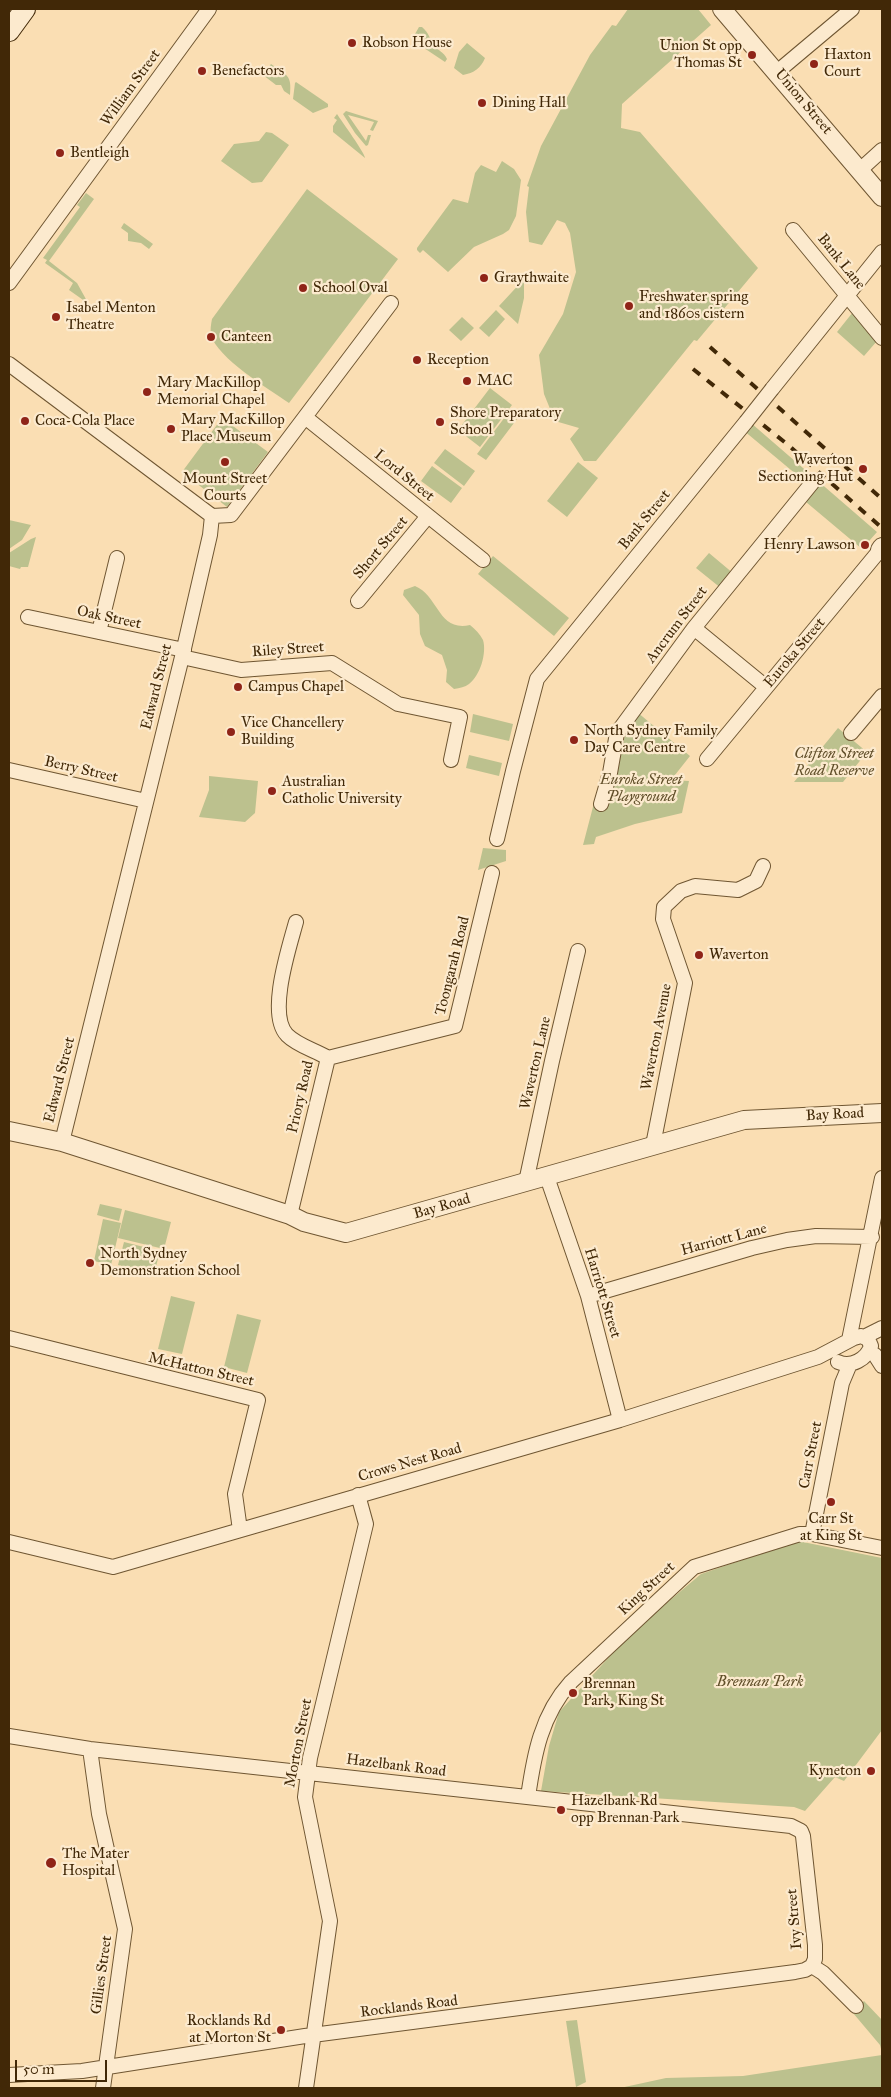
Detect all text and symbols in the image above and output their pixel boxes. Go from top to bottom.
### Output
place label: Robson House [362,34,452,52]
marker: Robson House [346,37,358,49]
place label: Union St opp Thomas St [659,37,742,72]
street label: William Street [97,46,165,130]
place label: Haxton Court [824,46,871,81]
marker: Union St opp Thomas St [746,49,758,61]
marker: Haxton Court [808,58,820,70]
place label: Benefactors [212,62,284,80]
marker: Benefactors [196,65,208,77]
street label: Union Street [770,66,836,138]
place label: Dining Hall [492,94,566,112]
marker: Dining Hall [476,97,488,109]
place label: Bentleigh [70,144,129,162]
marker: Bentleigh [54,147,66,159]
street label: Bank Lane [813,231,869,293]
place label: Graythwaite [494,269,569,287]
marker: Graythwaite [478,272,490,284]
place label: School Oval [313,279,388,297]
marker: School Oval [297,282,309,294]
place label: Freshwater spring and 1860s cistern [639,288,748,323]
place label: Isabel Menton Theatre [66,299,156,334]
marker: Freshwater spring and 1860s cistern [623,300,635,312]
marker: Isabel Menton Theatre [50,311,62,323]
place label: Canteen [221,328,272,346]
marker: Canteen [205,331,217,343]
place label: Reception [427,351,489,369]
marker: Reception [411,354,423,366]
place label: MAC [477,372,512,390]
place label: Mary MacKillop Memorial Chapel [157,374,265,409]
marker: MAC [461,375,473,387]
marker: Mary MacKillop Memorial Chapel [141,386,153,398]
place label: Shore Preparatory School [450,404,561,439]
place label: Mary MacKillop Place Museum [181,411,285,446]
place label: Coca-Cola Place [35,412,135,430]
marker: Coca-Cola Place [19,415,31,427]
marker: Shore Preparatory School [434,416,446,428]
marker: Mary MacKillop Place Museum [165,423,177,435]
street label: Lord Street [370,446,438,506]
place label: Waverton Sectioning Hut [758,451,853,486]
marker: Mount Street Courts [219,456,231,468]
marker: Waverton Sectioning Hut [857,463,869,475]
place label: Mount Street Courts [183,470,267,505]
street label: Bank Street [615,486,675,554]
street label: Short Street [350,513,412,583]
place label: Henry Lawson [764,536,855,554]
marker: Henry Lawson [859,539,871,551]
street label: Ancrum Street [642,583,712,667]
street label: Oak Street [75,602,143,634]
street label: Euroka Street [761,614,829,692]
street label: Riley Street [251,638,325,662]
street label: Edward Street [138,642,176,732]
place label: Campus Chapel [248,678,344,696]
marker: Campus Chapel [232,681,244,693]
place label: Vice Chancellery Building [241,714,344,749]
place label: North Sydney Family Day Care Centre [584,722,717,757]
marker: Vice Chancellery Building [225,726,237,738]
marker: North Sydney Family Day Care Centre [568,734,580,746]
park label: Clifton Street Road Reserve [794,745,874,780]
street label: Berry Street [42,753,120,787]
park label: Euroka Street Playground [600,771,682,806]
place label: Australian Catholic University [282,773,402,808]
marker: Australian Catholic University [266,785,278,797]
street label: Toongarah Road [432,915,474,1017]
place label: Waverton [709,946,769,964]
marker: Waverton [693,949,705,961]
street label: Waverton Avenue [638,982,676,1092]
street label: Waverton Lane [517,1015,555,1111]
street label: Edward Street [41,1035,79,1125]
street label: Priory Road [284,1059,318,1135]
street label: Bay Road [805,1104,865,1126]
street label: Bay Road [412,1190,472,1224]
street label: Harriott Lane [679,1220,769,1260]
place label: North Sydney Demonstration School [100,1245,240,1280]
street label: Harriott Street [580,1246,624,1340]
marker: North Sydney Demonstration School [84,1257,96,1269]
street label: McHatton Street [146,1349,256,1391]
street label: Carr Street [796,1420,826,1490]
street label: Crows Nest Road [356,1440,464,1486]
marker: Carr St at King St [825,1496,837,1508]
place label: Carr St at King St [800,1510,862,1545]
street label: King Street [615,1558,679,1620]
park label: Brennan Park [717,1673,803,1691]
place label: Brennan Park, King St [583,1675,664,1710]
marker: Brennan Park, King St [567,1687,579,1699]
street label: Morton Street [282,1697,316,1789]
street label: Hazelbank Road [345,1751,447,1781]
place label: Kyneton [808,1762,861,1780]
marker: Kyneton [865,1765,877,1777]
place label: Hazelbank Rd opp Brennan Park [571,1792,680,1827]
marker: Hazelbank Rd opp Brennan Park [555,1804,567,1816]
place label: The Mater Hospital [62,1845,129,1880]
marker: The Mater Hospital [44,1856,58,1870]
street label: Ivy Street [783,1888,807,1950]
street label: Gillies Street [88,1934,116,2016]
street label: Rocklands Road [359,1992,459,2022]
place label: Rocklands Rd at Morton St [187,2012,271,2047]
marker: Rocklands Rd at Morton St [275,2024,287,2036]
scale bar [18,2050,110,2082]
text: 50 m [23,2060,55,2078]

